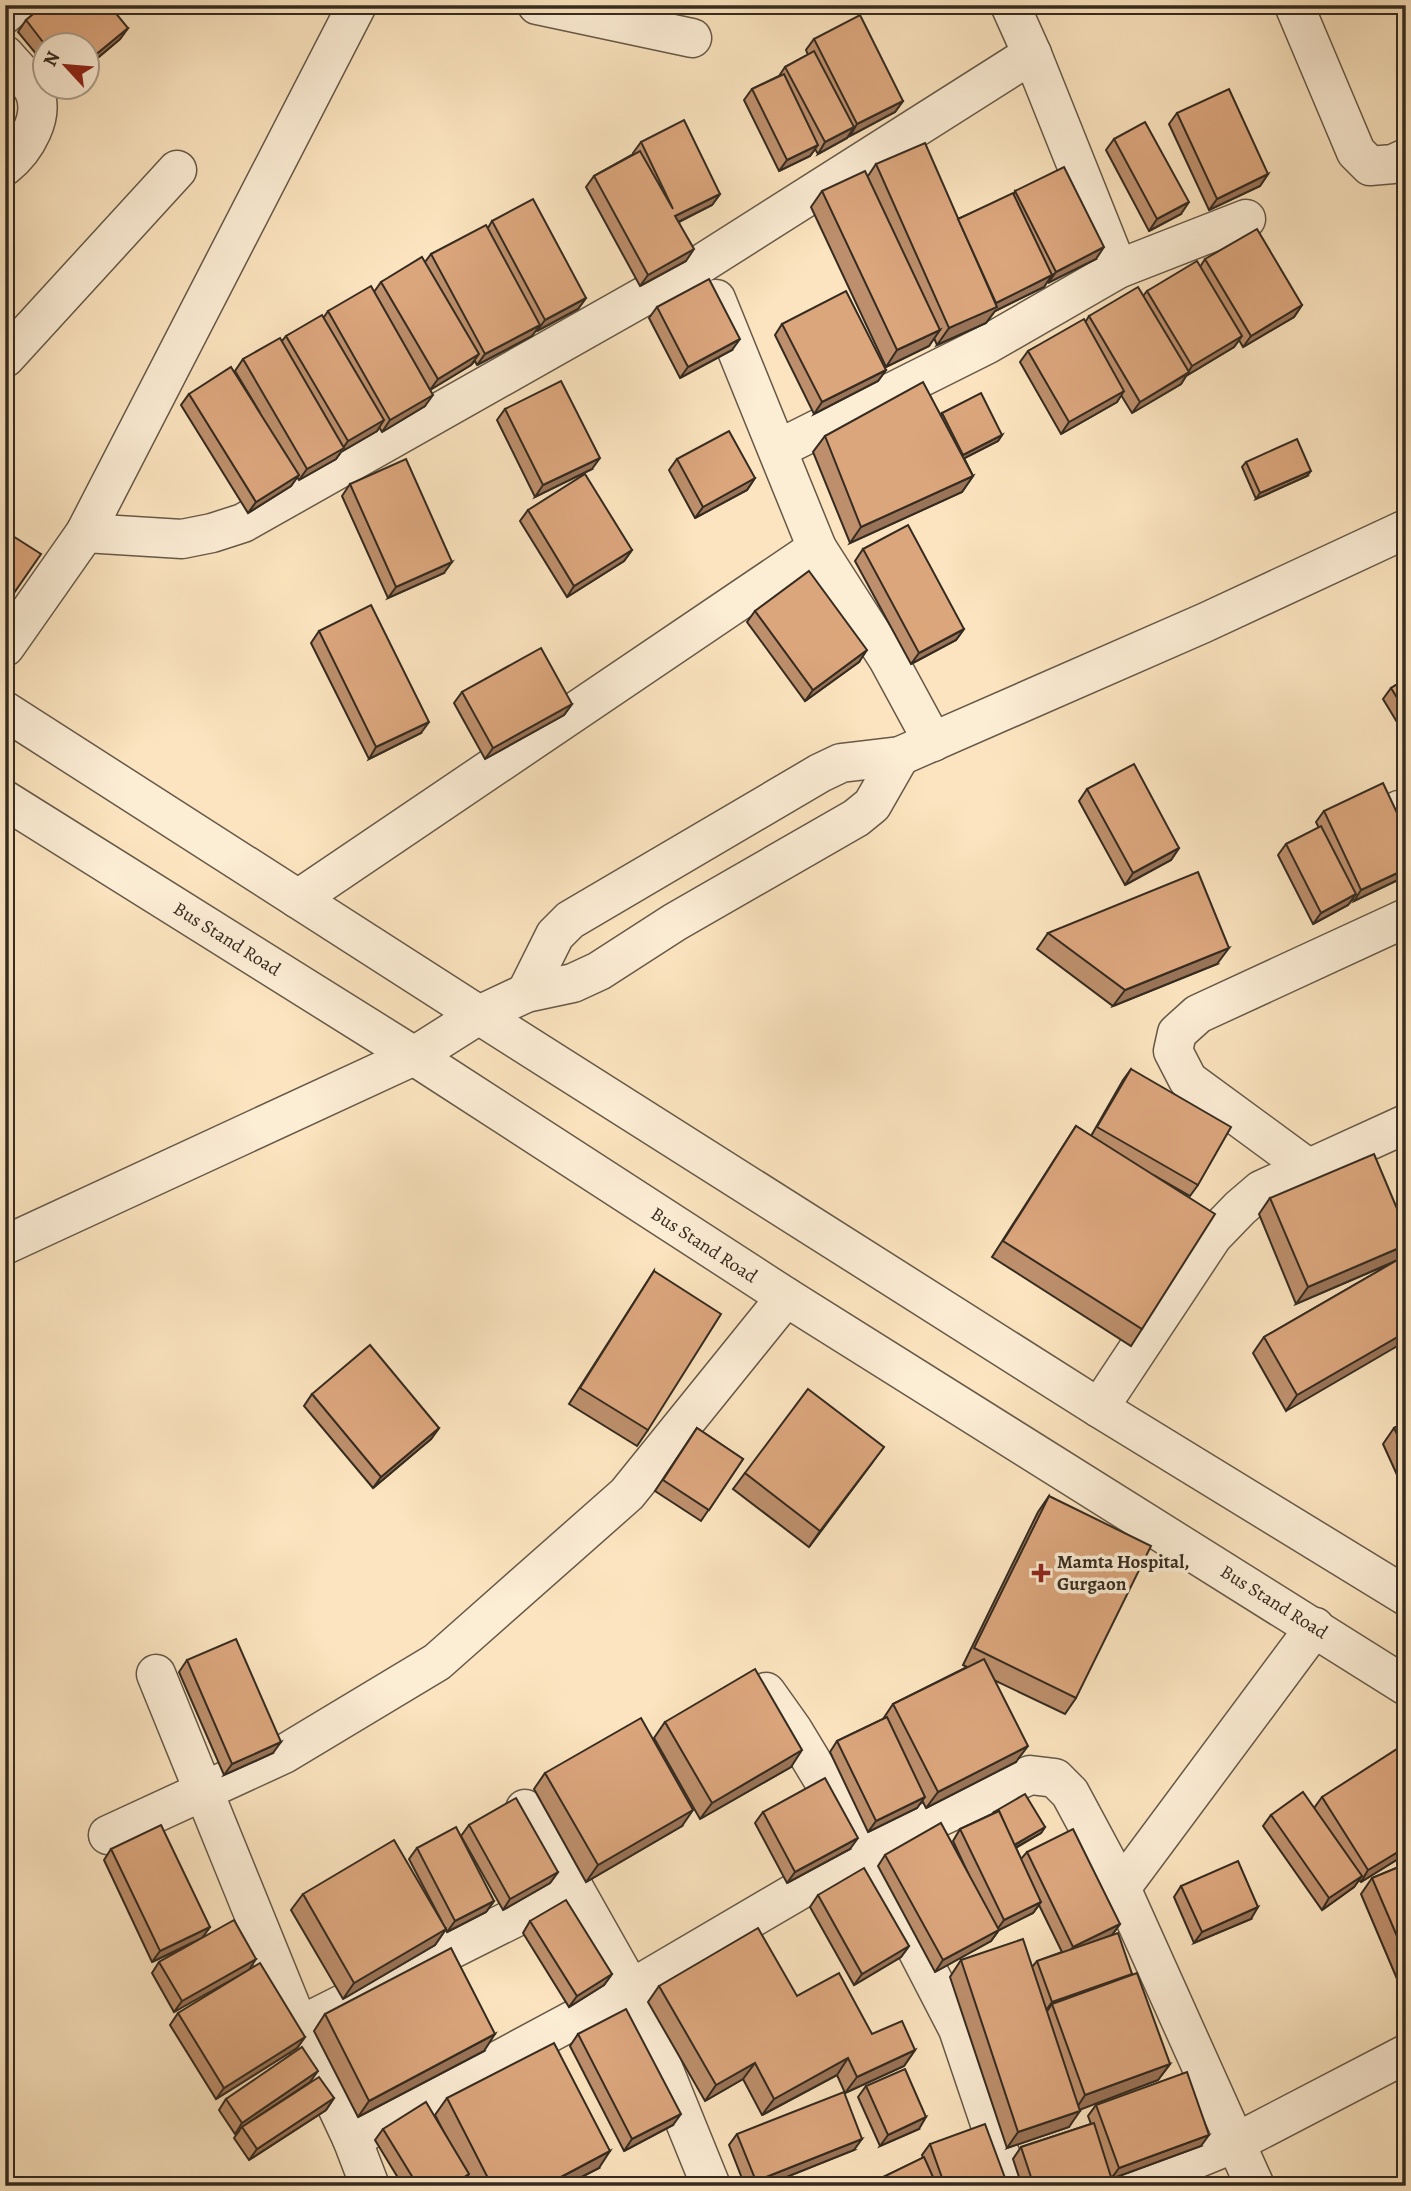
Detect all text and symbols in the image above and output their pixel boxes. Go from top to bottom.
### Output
north arrow [32,32,102,102]
text: N [37,47,66,71]
street label: Bus Stand Road [168,896,286,983]
street label: Bus Stand Road [646,1201,763,1290]
place label: Mamta Hospital, Gurgaon [1057,1549,1189,1597]
street label: Bus Stand Road [1215,1559,1333,1646]
marker: Mamta Hospital, Gurgaon [1031,1563,1051,1583]

